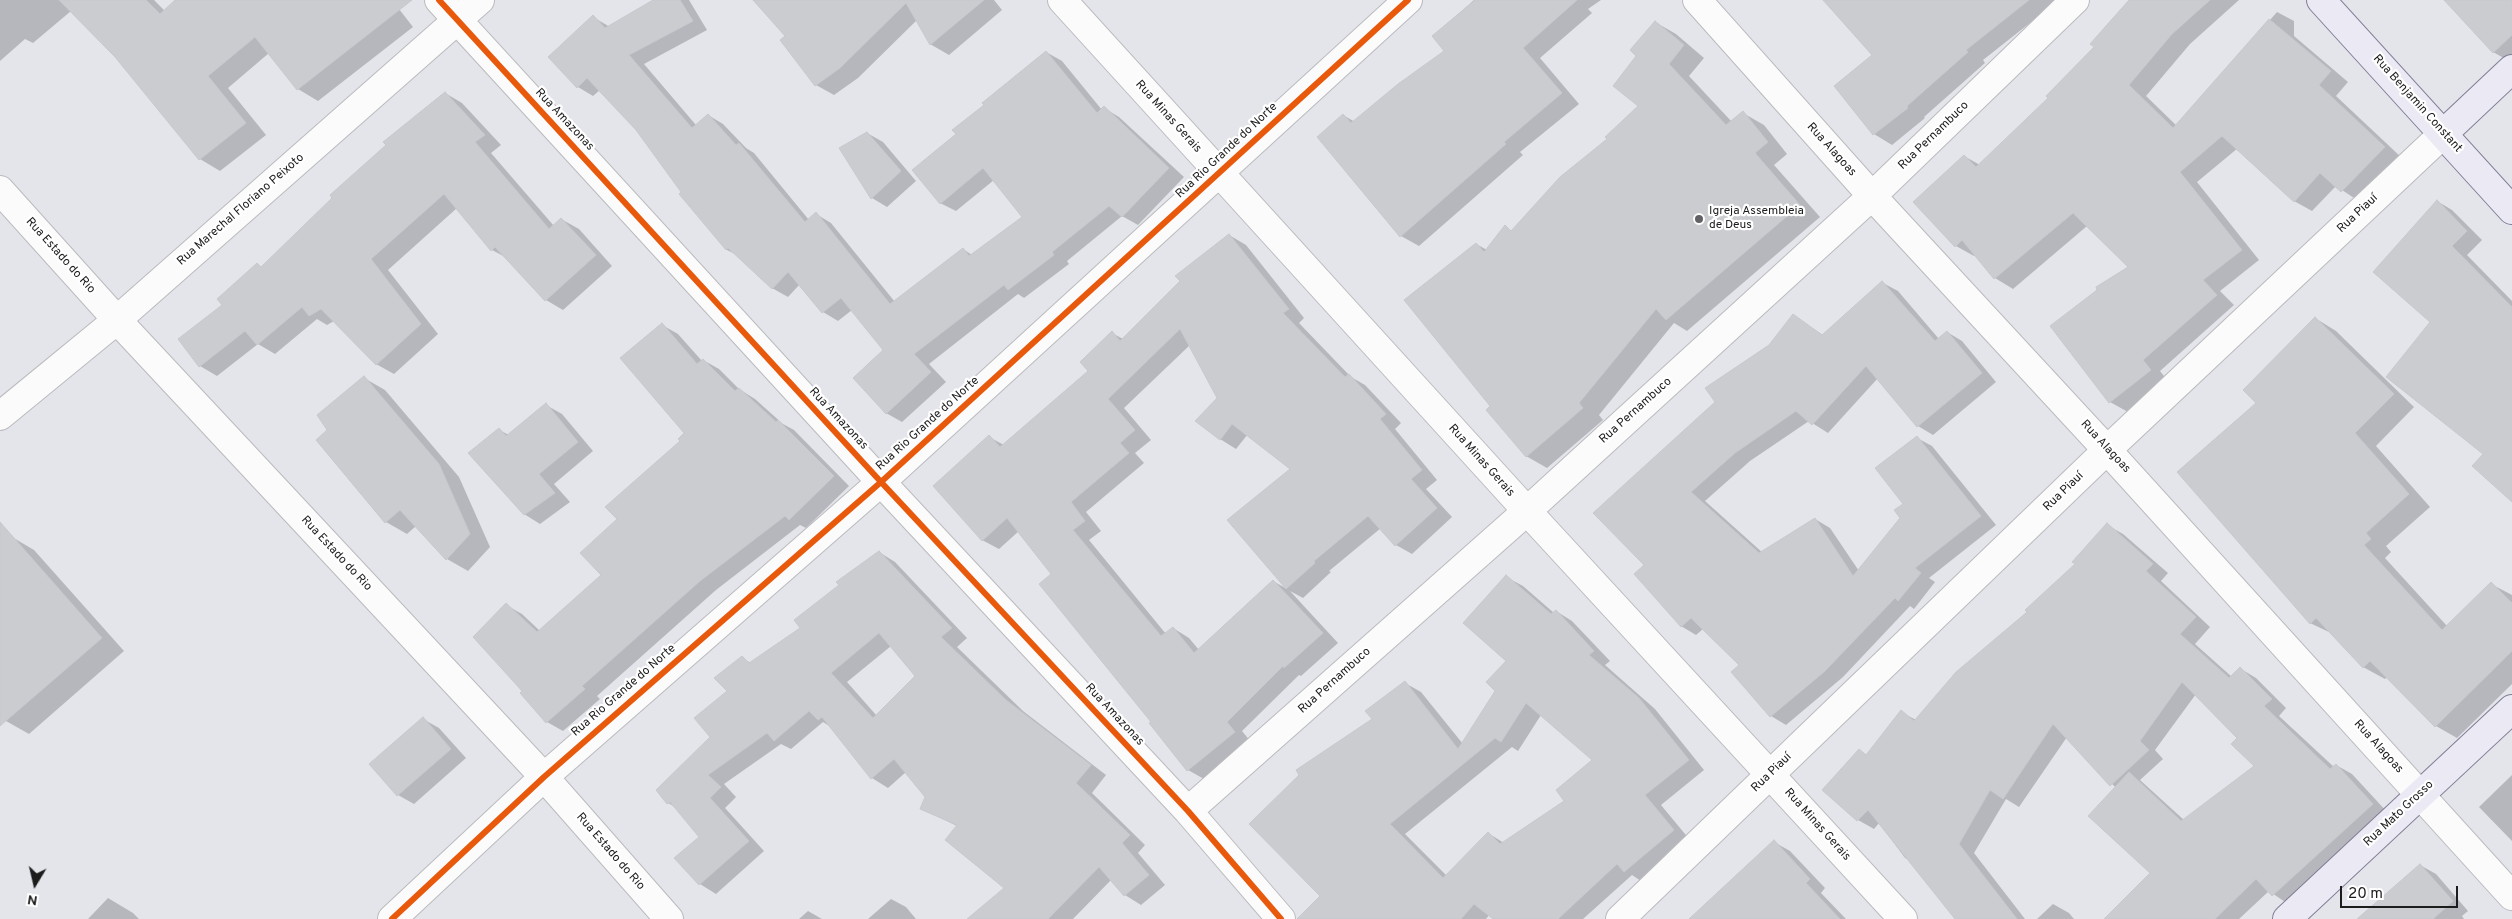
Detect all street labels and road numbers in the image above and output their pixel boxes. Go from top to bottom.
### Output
street label: Rua Benjamin Constant [2369,52,2465,156]
street label: Rua Minas Gerais [1132,78,1204,156]
street label: Rua Amazonas [532,86,596,154]
street label: Rua Pernambuco [1896,99,1972,173]
street label: Rua Rio Grande do Norte [1173,100,1281,202]
street label: Rua Alagoas [1803,120,1859,180]
street label: Rua Marechal Floriano Peixoto [175,151,307,269]
street label: Rua Piauí [2335,192,2381,236]
street label: Rua Estado do Rio [22,215,98,297]
street label: Rua Rio Grande do Norte [874,374,982,474]
street label: Rua Pernambuco [1597,375,1675,447]
street label: Rua Amazonas [806,385,870,453]
street label: Rua Alagoas [2077,418,2133,476]
street label: Rua Minas Gerais [1445,422,1517,500]
street label: Rua Piauí [2041,469,2087,515]
street label: Rua Estado do Rio [298,513,374,595]
street label: Rua Rio Grande do Norte [569,642,679,740]
street label: Rua Pernambuco [1296,645,1374,717]
street label: Rua Amazonas [1082,681,1146,749]
street label: Rua Alagoas [2350,717,2406,777]
street label: Rua Piauí [1749,750,1795,796]
street label: Rua Mato Grosso [2361,778,2437,850]
street label: Rua Minas Gerais [1781,786,1853,864]
street label: Rua Estado do Rio [573,811,647,893]

